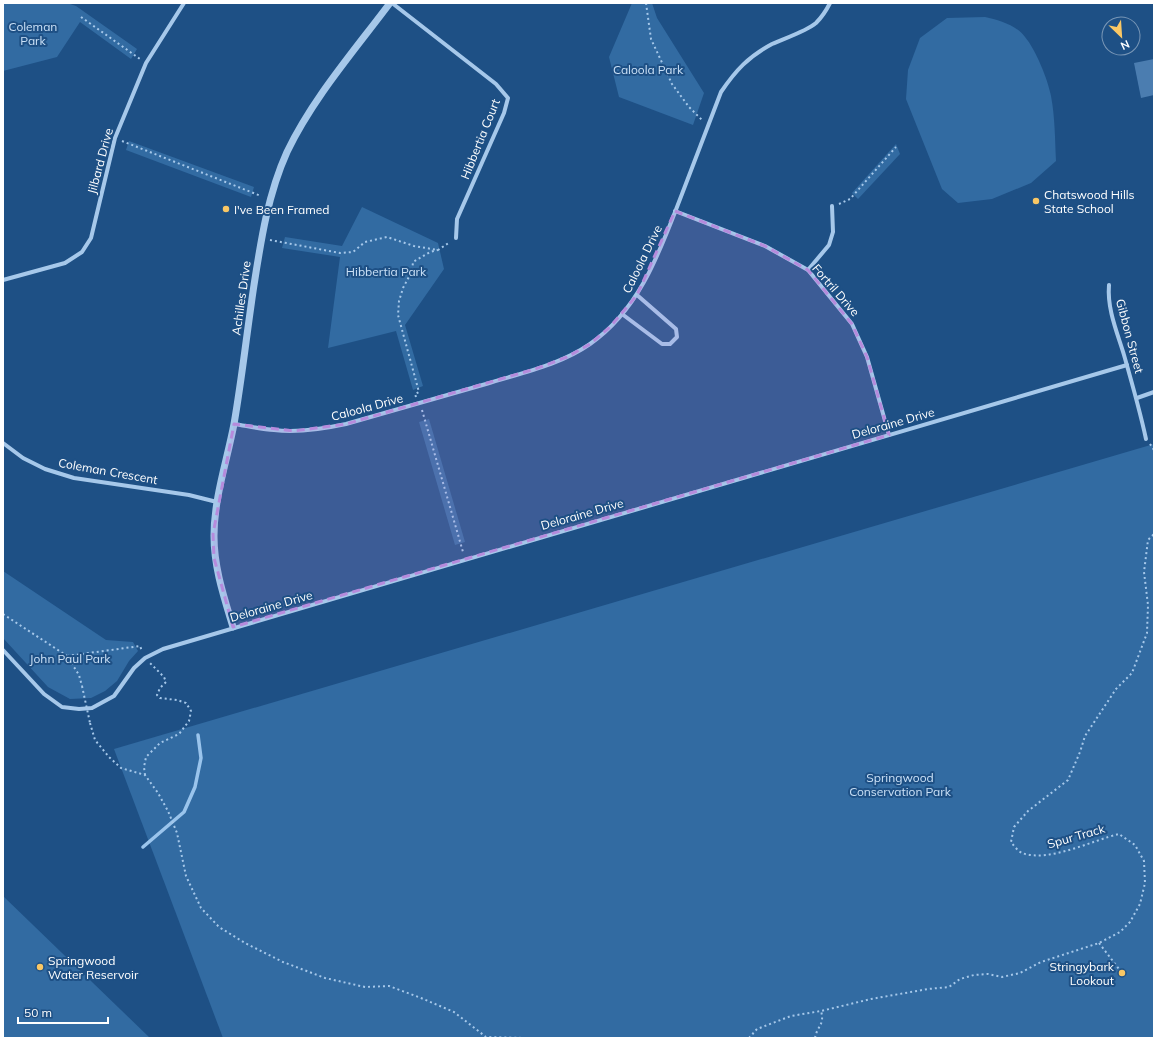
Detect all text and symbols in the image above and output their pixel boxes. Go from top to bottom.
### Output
north arrow [1101,16,1141,56]
park label: Coleman Park [9,19,57,48]
text: N [1119,37,1132,53]
park label: Caloola Park [613,62,684,77]
street label: Hibbertia Court [457,97,503,181]
street label: Jilbard Drive [84,126,116,196]
place label: Chatswood Hills State School [1044,187,1135,216]
marker: Chatswood Hills State School [1031,196,1041,206]
place label: I've Been Framed [234,202,329,217]
marker: I've Been Framed [221,204,231,214]
street label: Caloola Drive [619,222,665,296]
street label: Achilles Drive [228,260,254,336]
street label: Fortril Drive [809,261,863,319]
park label: Hibbertia Park [346,264,427,279]
street label: Gibbon Street [1113,297,1147,375]
street label: Caloola Drive [329,390,405,424]
street label: Deloraine Drive [850,404,936,442]
street label: Coleman Crescent [57,455,159,487]
street label: Deloraine Drive [539,495,625,533]
street label: Deloraine Drive [228,587,314,625]
park label: John Paul Park [30,651,111,666]
park label: Springwood Conservation Park [849,770,952,799]
street label: Spur Track [1046,820,1107,851]
place label: Springwood Water Reservoir [48,953,139,982]
place label: Stringybark Lookout [1050,959,1115,988]
marker: Springwood Water Reservoir [35,962,45,972]
marker: Stringybark Lookout [1117,968,1127,978]
scale bar [18,999,108,1025]
text: 50 m [24,1005,52,1020]

